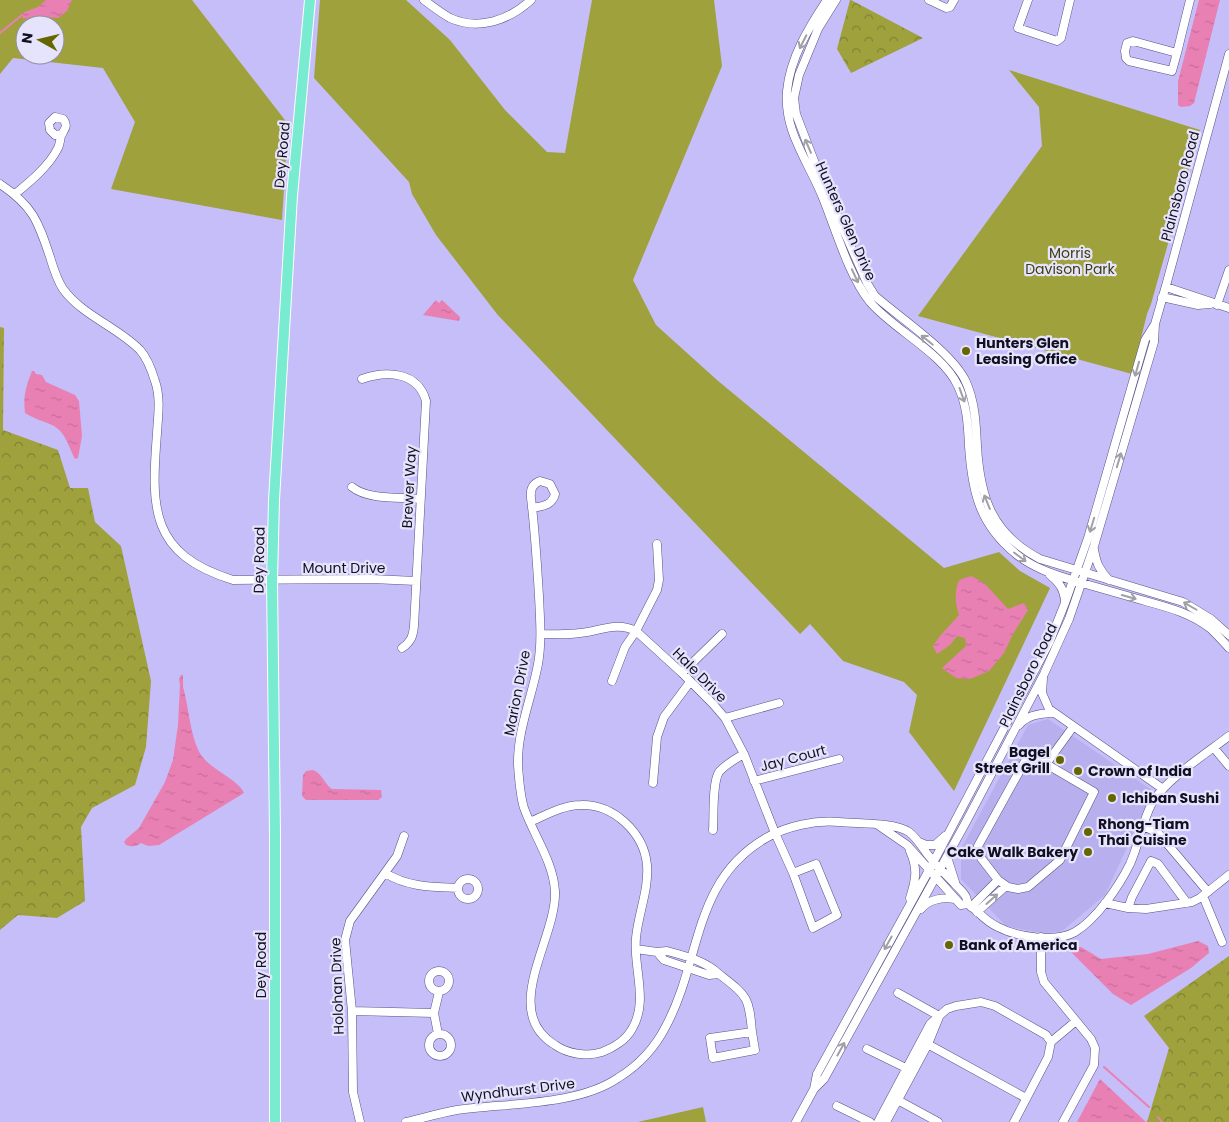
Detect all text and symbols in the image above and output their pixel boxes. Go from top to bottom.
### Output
north arrow [15,15,65,65]
text: N [16,32,38,45]
one-way arrow [798,34,807,49]
street label: Dey Road [269,121,295,189]
street label: Plainsboro Road [1156,129,1204,243]
one-way arrow [802,139,812,154]
street label: Hunters Glen Drive [811,158,881,284]
park label: Morris Davison Park [1025,243,1116,279]
one-way arrow [850,268,860,283]
place label: Hunters Glen Leasing Office [976,333,1077,369]
one-way arrow [921,334,934,345]
marker: Hunters Glen Leasing Office [960,345,972,357]
one-way arrow [1132,360,1142,376]
one-way arrow [958,387,967,402]
street label: Brewer Way [397,445,421,529]
one-way arrow [1115,452,1125,468]
one-way arrow [982,495,992,510]
one-way arrow [1086,516,1096,532]
street label: Dey Road [248,527,270,593]
one-way arrow [1013,552,1026,563]
street label: Mount Drive [303,558,386,578]
one-way arrow [1121,592,1137,602]
one-way arrow [1184,601,1198,611]
street label: Plainsboro Road [994,620,1062,730]
street label: Hale Drive [668,643,732,707]
street label: Marion Drive [499,648,535,738]
street label: Jay Court [758,740,828,776]
place label: Bagel Street Grill [975,742,1050,778]
marker: Bagel Street Grill [1054,754,1066,766]
place label: Crown of India [1088,761,1192,781]
marker: Crown of India [1072,765,1084,777]
place label: Ichiban Sushi [1122,788,1219,808]
marker: Ichiban Sushi [1106,792,1118,804]
place label: Rhong-Tiam Thai Cuisine [1098,814,1189,850]
marker: Rhong-Tiam Thai Cuisine [1082,826,1094,838]
place label: Cake Walk Bakery [947,842,1078,862]
marker: Cake Walk Bakery [1082,846,1094,858]
one-way arrow [985,893,998,905]
street label: Dey Road [251,932,271,998]
one-way arrow [883,935,892,950]
place label: Bank of America [959,935,1078,955]
street label: Holohan Drive [325,937,349,1035]
marker: Bank of America [943,939,955,951]
one-way arrow [836,1041,846,1056]
street label: Wyndhurst Drive [460,1073,576,1107]

